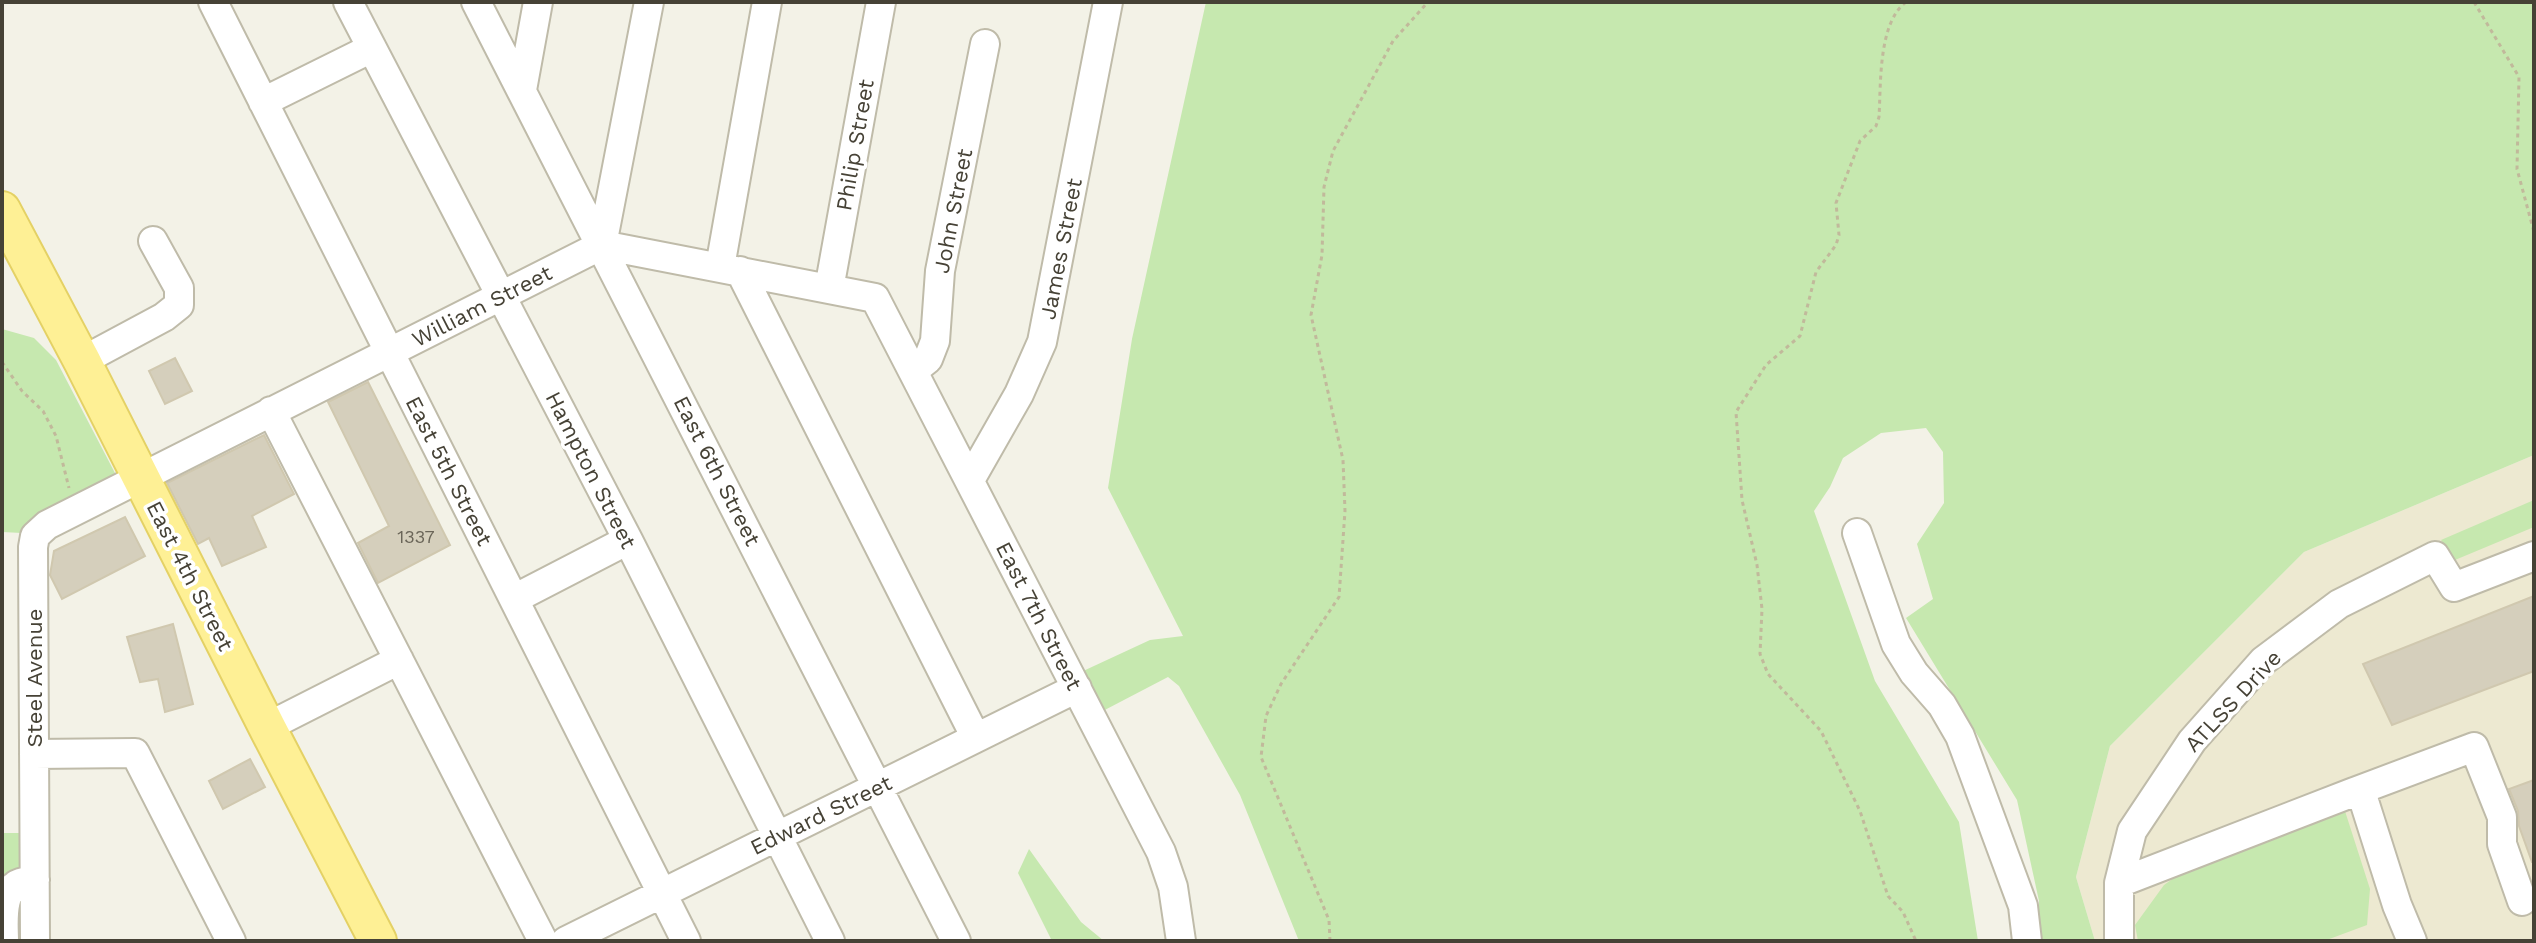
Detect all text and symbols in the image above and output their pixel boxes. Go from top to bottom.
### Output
street label: Philip Street [831,77,879,213]
street label: John Street [929,147,977,275]
street label: James Street [1035,176,1087,322]
street label: William Street [408,260,556,352]
street label: Hampton Street [541,387,641,553]
street label: East 5th Street [401,392,497,550]
street label: East 6th Street [668,392,766,550]
street label: East 4th Street [141,497,239,655]
house number: 1337 [397,526,435,547]
street label: East 7th Street [991,538,1087,694]
street label: Steel Avenue [22,608,47,748]
street label: ATLSS Drive [2180,645,2286,757]
street label: Edward Street [746,770,896,860]

